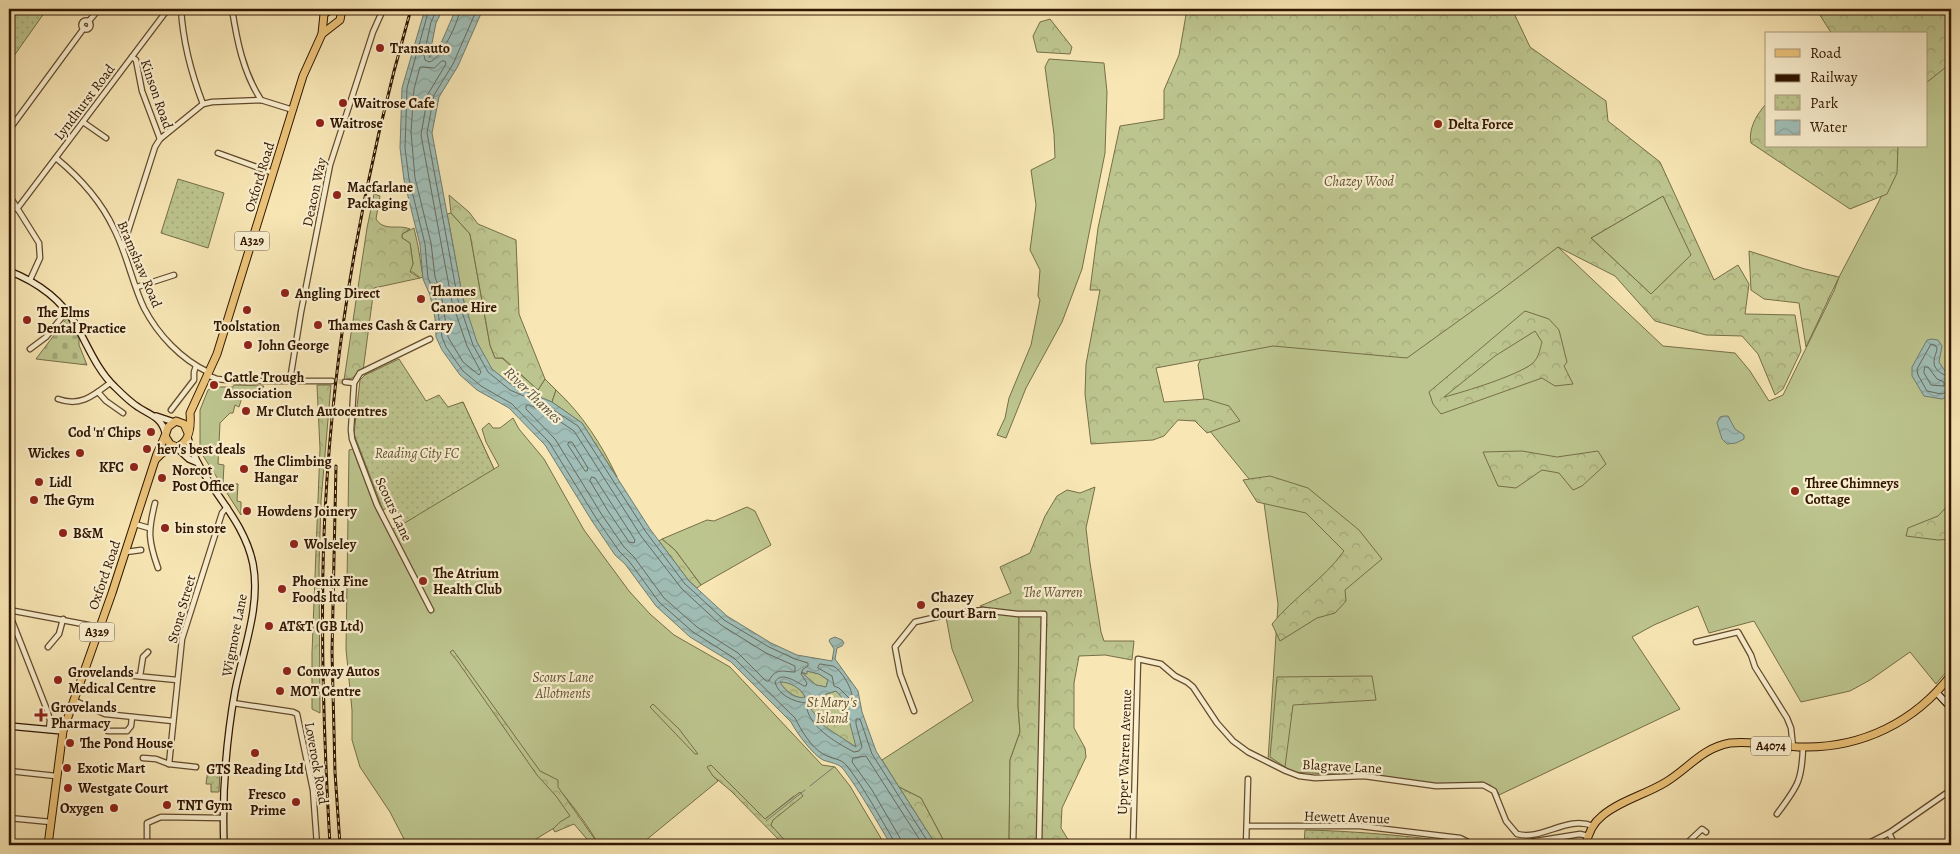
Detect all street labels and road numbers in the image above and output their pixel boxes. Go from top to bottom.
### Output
street label: Kinson Road [136,57,177,132]
street label: Lyndhurst Road [49,60,120,144]
street label: Oxford Road [240,139,279,215]
street label: Deacon Way [298,155,331,228]
street label: Bramshaw Road [113,218,167,311]
road number: A329 [234,232,270,250]
street label: Scours Lane [370,474,417,544]
street label: Oxford Road [84,537,125,612]
street label: Stone Street [163,572,200,645]
street label: Wigmore Lane [217,592,252,679]
road number: A329 [80,622,114,642]
street label: Upper Warren Avenue [1113,689,1136,815]
street label: Loverock Road [300,720,333,806]
road number: A4074 [1751,736,1791,756]
street label: Blagrave Lane [1302,755,1382,778]
street label: Hewett Avenue [1304,807,1390,828]

